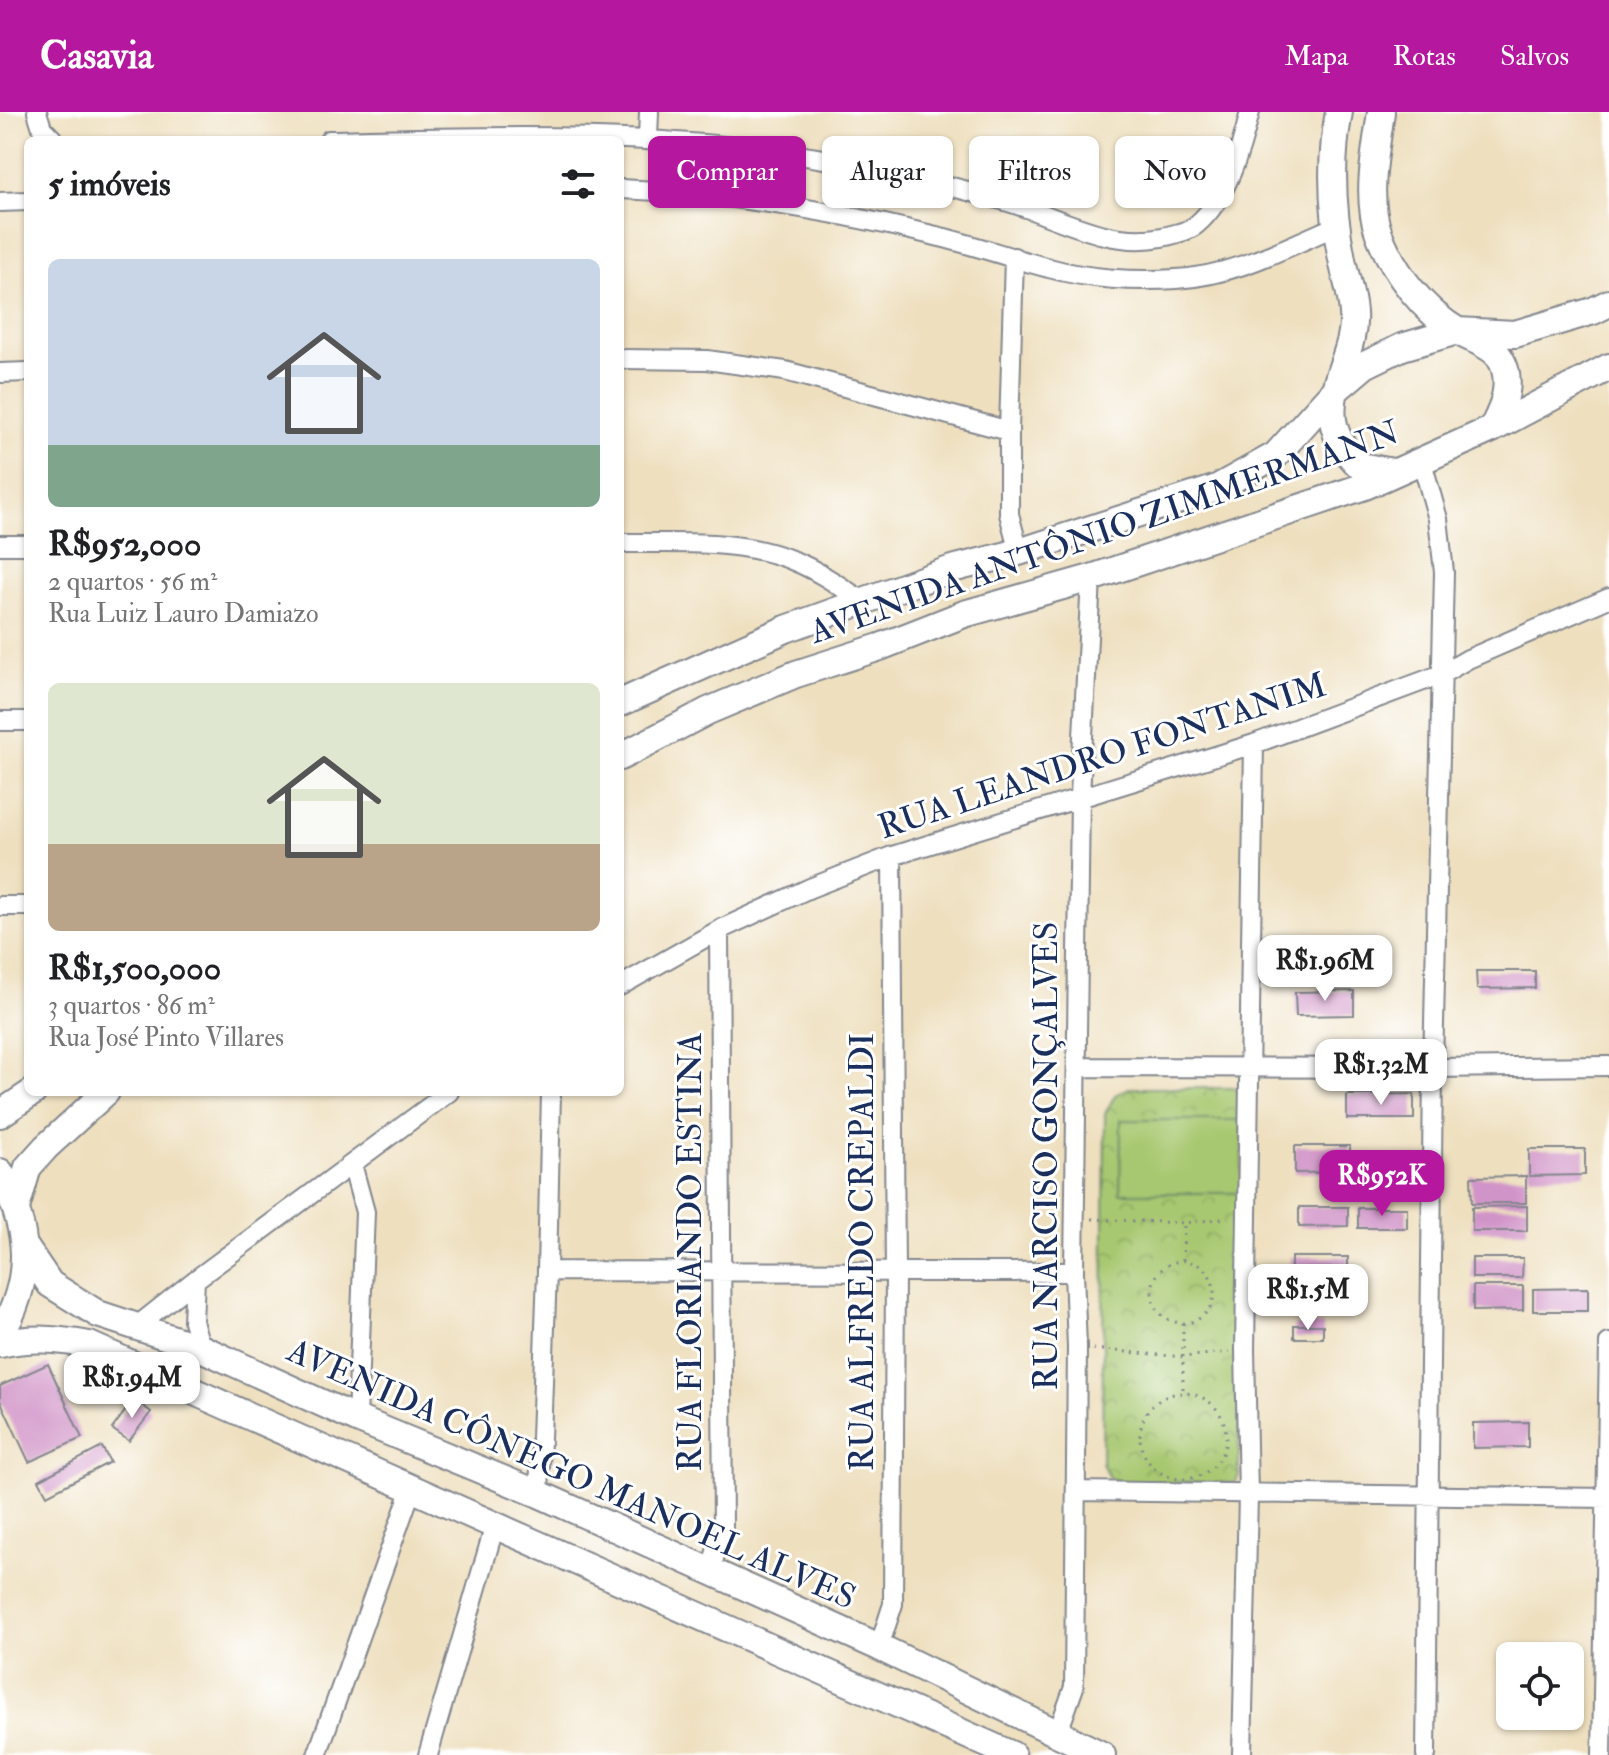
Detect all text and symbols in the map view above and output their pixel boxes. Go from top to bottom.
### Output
text: Casavia [40,32,153,80]
text: Mapa [1284,39,1348,74]
text: Rotas [1392,39,1456,74]
text: Salvos [1500,39,1569,74]
chip: Comprar [648,136,806,208]
chip: Alugar [822,136,953,208]
chip: Filtros [969,136,1099,208]
chip: Novo [1115,136,1234,208]
icon: filters [556,162,600,206]
text: 5 imóveis [48,163,171,206]
icon: home [252,311,396,455]
street label: AVENIDA ANTÔNIO ZIMMERMANN [803,411,1405,654]
text: R$952,000 [48,523,201,566]
text: 2 quartos · 56 m² [48,566,217,598]
text: Rua Luiz Lauro Damiazo [48,598,319,630]
street label: RUA LEANDRO FONTANIM [873,664,1332,849]
icon: home [252,735,396,879]
street label: RUA NARCISO GONÇALVES [1025,922,1068,1390]
pin: R$1.96M [1251,935,1399,1003]
text: R$1.96M [1275,945,1375,977]
text: R$1,500,000 [48,947,221,990]
text: 3 quartos · 86 m² [48,990,215,1022]
text: Rua José Pinto Villares [48,1022,284,1054]
street label: RUA FLORIANDO ESTINA [669,1032,712,1472]
street label: RUA ALFREDO CREPALDI [841,1033,884,1471]
pin: R$1.32M [1307,1039,1455,1107]
text: R$1.32M [1333,1049,1429,1081]
pin: R$952K [1317,1150,1447,1218]
text: R$952K [1337,1160,1427,1192]
pin: R$1.5M [1243,1264,1373,1332]
text: R$1.5M [1266,1274,1350,1306]
street label: AVENIDA CÔNEGO MANOEL ALVES [280,1329,862,1620]
pin: R$1.94M [58,1352,206,1420]
text: R$1.94M [82,1362,182,1394]
map controls [1496,1642,1584,1730]
button: locate [1496,1642,1584,1730]

